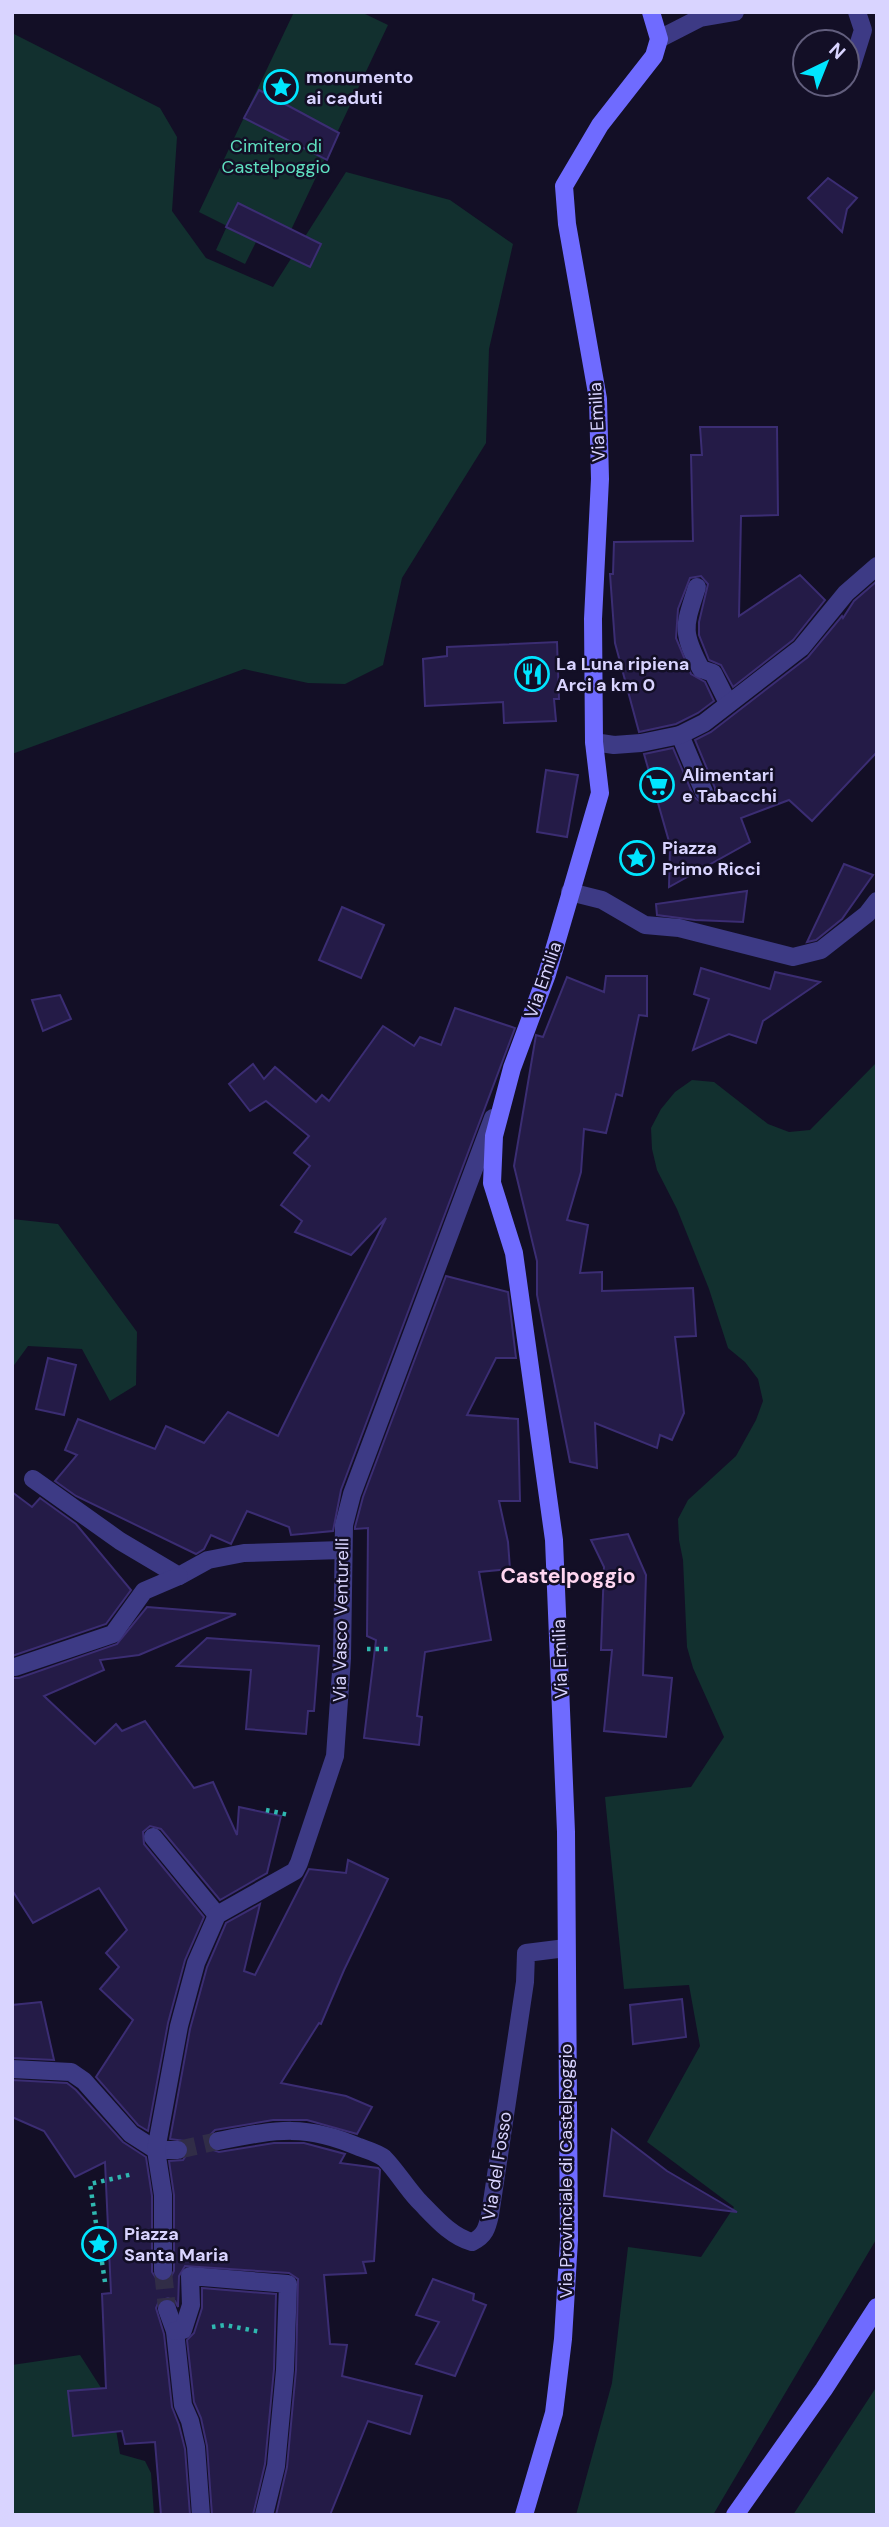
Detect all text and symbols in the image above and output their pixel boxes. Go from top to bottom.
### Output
north arrow [791,28,861,98]
text: N [824,37,851,65]
place label: monumento ai caduti [306,65,414,110]
place icon: monumento ai caduti [262,68,300,106]
park label: Cimitero di Castelpoggio [221,134,331,179]
street label: Via Emilia [583,382,611,462]
place label: La Luna ripiena Arci a km 0 [556,652,689,697]
restaurant icon: La Luna ripiena Arci a km 0 [513,655,551,693]
place label: Alimentari e Tabacchi [682,763,777,808]
supermarket icon: Alimentari e Tabacchi [638,766,676,804]
place label: Piazza Primo Ricci [662,836,761,881]
place icon: Piazza Primo Ricci [618,839,656,877]
street label: Via Emilia [519,938,567,1022]
street label: Via Vasco Venturelli [328,1538,354,1702]
district label: Castelpoggio [500,1562,636,1590]
street label: Via Emilia [547,1619,573,1699]
street label: Via Provinciale di Castelpoggio [554,2044,578,2298]
street label: Via del Fosso [477,2110,517,2222]
place label: Piazza Santa Maria [124,2222,228,2267]
place icon: Piazza Santa Maria [80,2225,118,2263]

